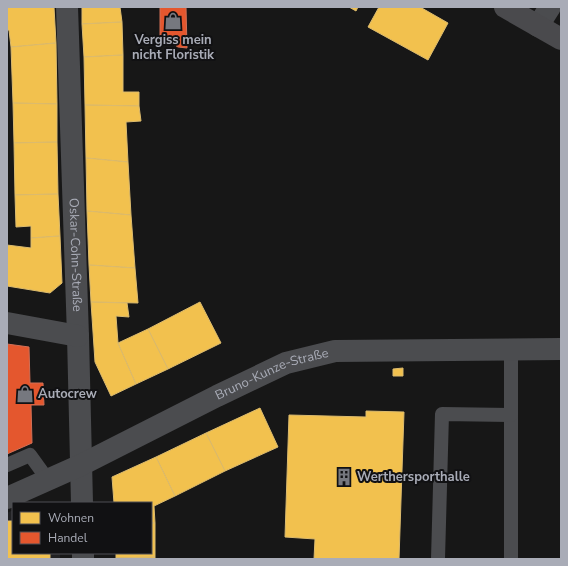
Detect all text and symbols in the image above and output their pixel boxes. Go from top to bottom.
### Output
shop icon: Vergiss mein nicht Floristik [163,11,183,31]
place label: Vergiss mein nicht Floristik [132,31,215,64]
street label: Oskar-Cohn-Straße [64,198,86,312]
street label: Bruno-Kunze-Straße [212,344,330,405]
shop icon: Autocrew [15,384,35,404]
place label: Autocrew [38,385,97,403]
building icon: Werthersporthalle [334,467,354,487]
place label: Werthersporthalle [357,468,470,486]
legend [12,502,152,554]
text: Wohnen [48,510,94,526]
text: Handel [48,530,88,546]

